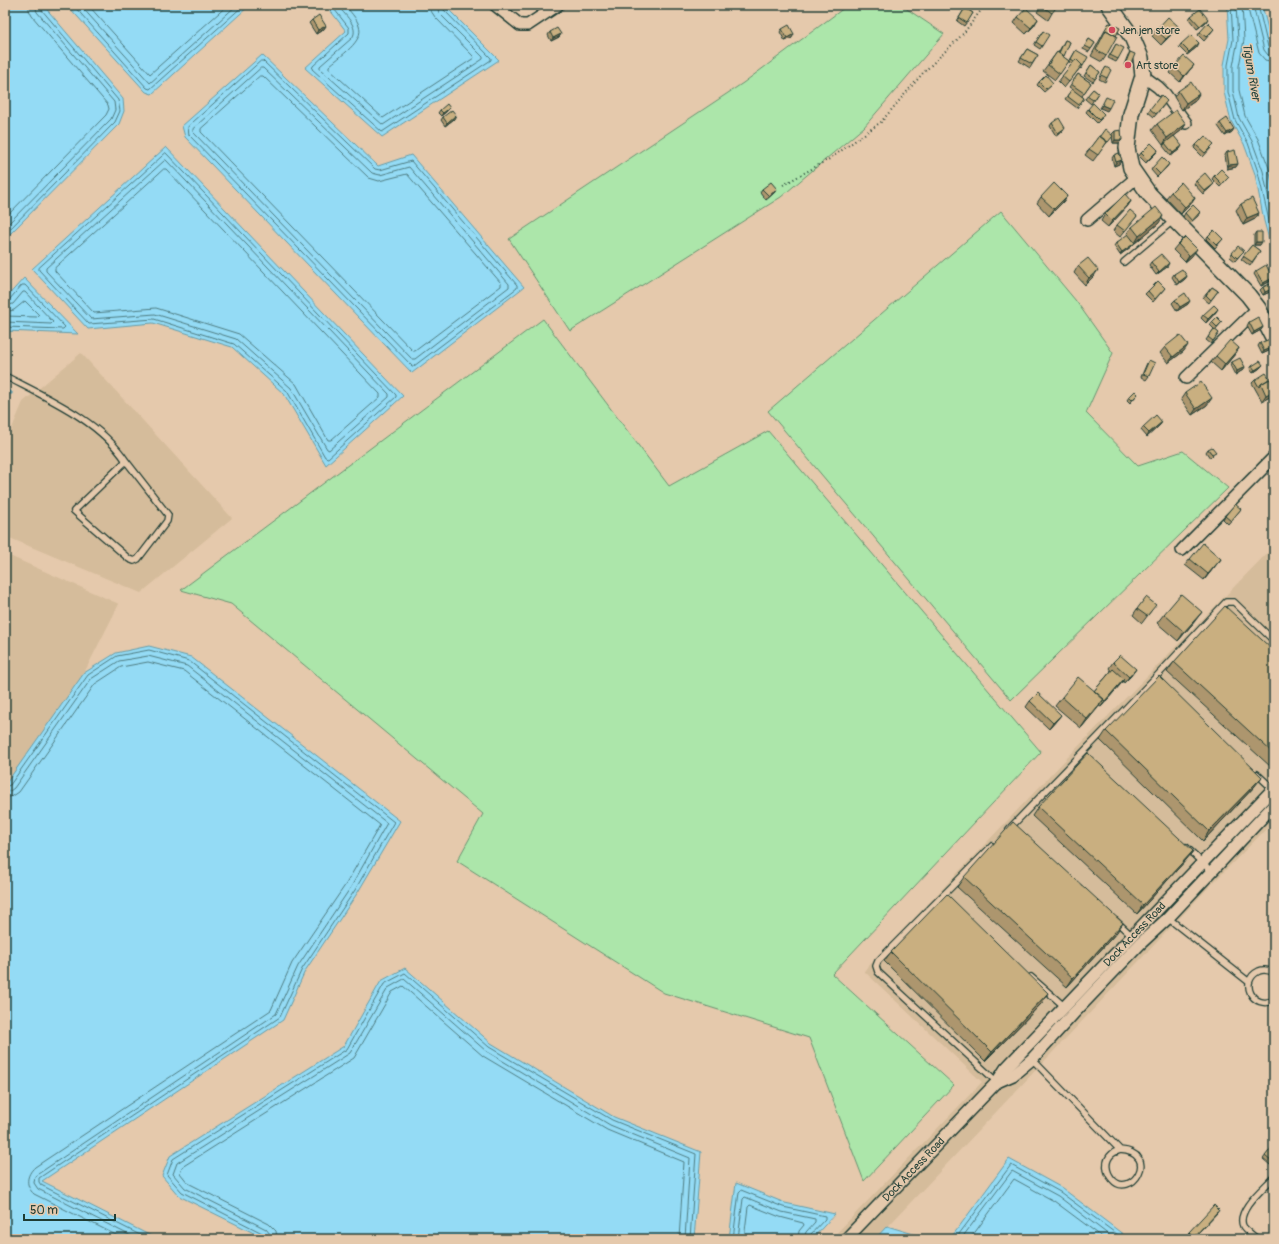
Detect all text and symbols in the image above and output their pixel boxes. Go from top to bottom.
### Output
place label: Jen jen store [1120,24,1180,37]
marker: Jen jen store [1107,25,1117,35]
water label: Tigum River [1239,42,1264,104]
place label: Art store [1136,59,1179,72]
marker: Art store [1123,60,1133,70]
street label: Dock Access Road [1100,899,1168,969]
street label: Dock Access Road [879,1134,947,1204]
scale bar [24,1196,115,1222]
text: 50 m [30,1203,58,1218]

